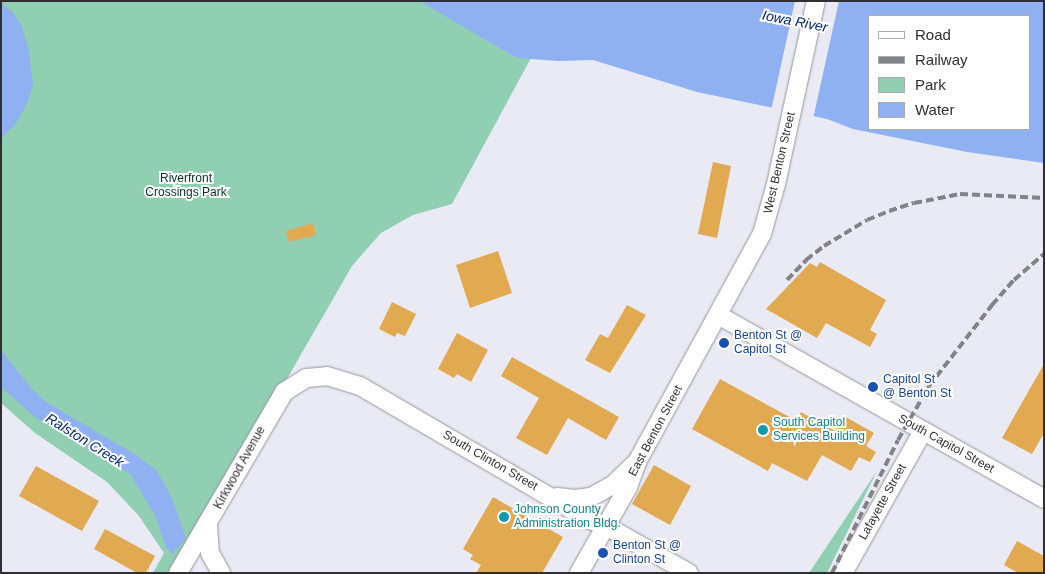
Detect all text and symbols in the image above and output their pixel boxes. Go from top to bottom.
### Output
water label: Iowa River [761,6,829,36]
legend [868,15,1030,130]
text: Road [915,26,951,43]
text: Railway [915,51,968,68]
text: Park [915,76,946,93]
text: Water [915,101,954,118]
street label: West Benton Street [761,111,799,215]
park label: Riverfront Crossings Park [145,172,227,200]
place label: Benton St @ Capitol St [734,329,802,357]
marker: Benton St @ Capitol St [718,337,730,349]
place label: Capitol St @ Benton St [883,373,951,401]
marker: Capitol St @ Benton St [867,381,879,393]
street label: East Benton Street [626,383,686,479]
water label: Ralston Creek [43,409,127,471]
street label: South Capitol Street [896,412,996,476]
place label: South Capitol Services Building [773,416,865,444]
street label: Kirkwood Avenue [211,424,269,512]
marker: South Capitol Services Building [757,424,769,436]
street label: South Clinton Street [440,428,540,494]
street label: Lafayette Street [856,461,910,543]
place label: Johnson County Administration Bldg. [514,503,621,531]
marker: Johnson County Administration Bldg. [498,511,510,523]
place label: Benton St @ Clinton St [613,539,681,567]
marker: Benton St @ Clinton St [597,547,609,559]

